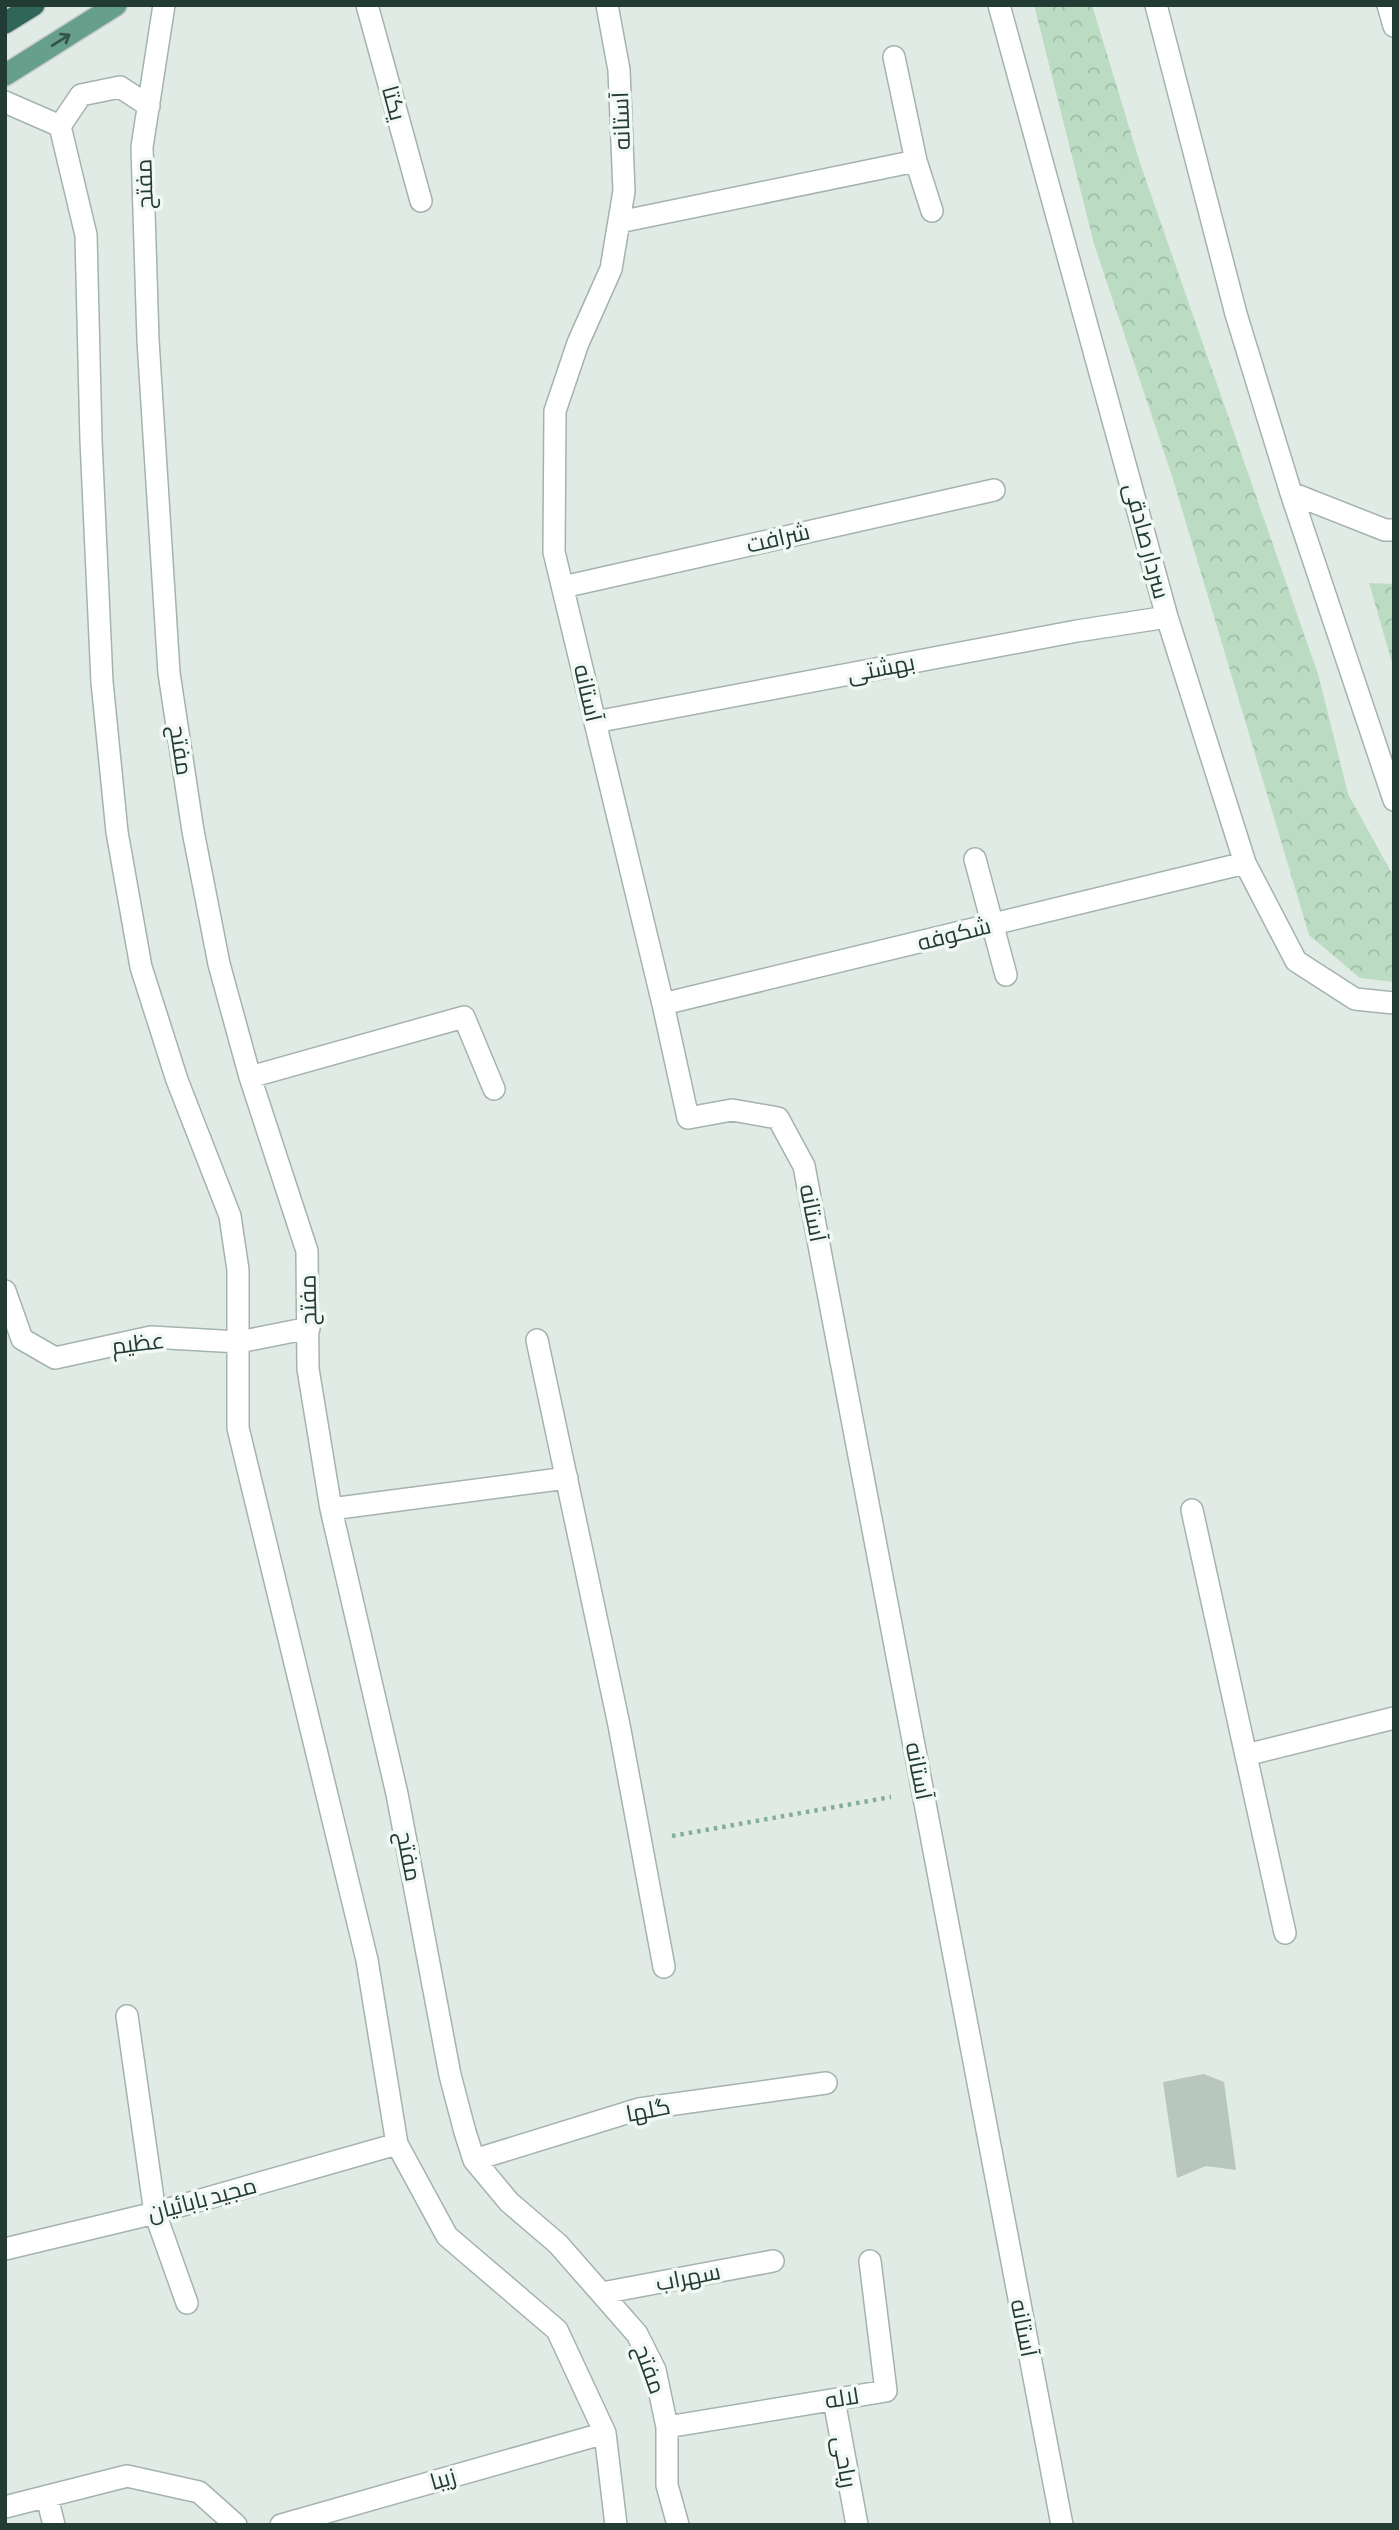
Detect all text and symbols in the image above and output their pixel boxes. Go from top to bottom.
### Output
one-way arrow [50,33,70,47]
street label: یکتا [377,83,411,123]
street label: آستانه [607,91,635,151]
street label: مفتح [130,158,161,210]
street label: سردار صادقی [1118,480,1175,602]
street label: شرافت [744,518,812,558]
street label: بهشتی [845,649,917,688]
street label: آستانه [569,662,607,724]
street label: مفتح [161,723,198,778]
street label: شکوفه [915,912,993,956]
street label: آستانه [795,1182,831,1244]
street label: مفتح [295,1274,324,1326]
street label: عظیم [110,1327,166,1362]
street label: آستانه [901,1740,937,1802]
street label: مفتح [388,1829,427,1884]
street label: گلها [624,2093,673,2128]
street label: مجید بابائیان [145,2172,260,2227]
street label: سهراب [653,2258,723,2297]
street label: آستانه [1006,2297,1042,2359]
street label: مفتح [626,2341,671,2398]
street label: لاله [823,2382,861,2414]
street label: ریاحی [827,2434,862,2490]
street label: زیبا [427,2463,459,2495]

